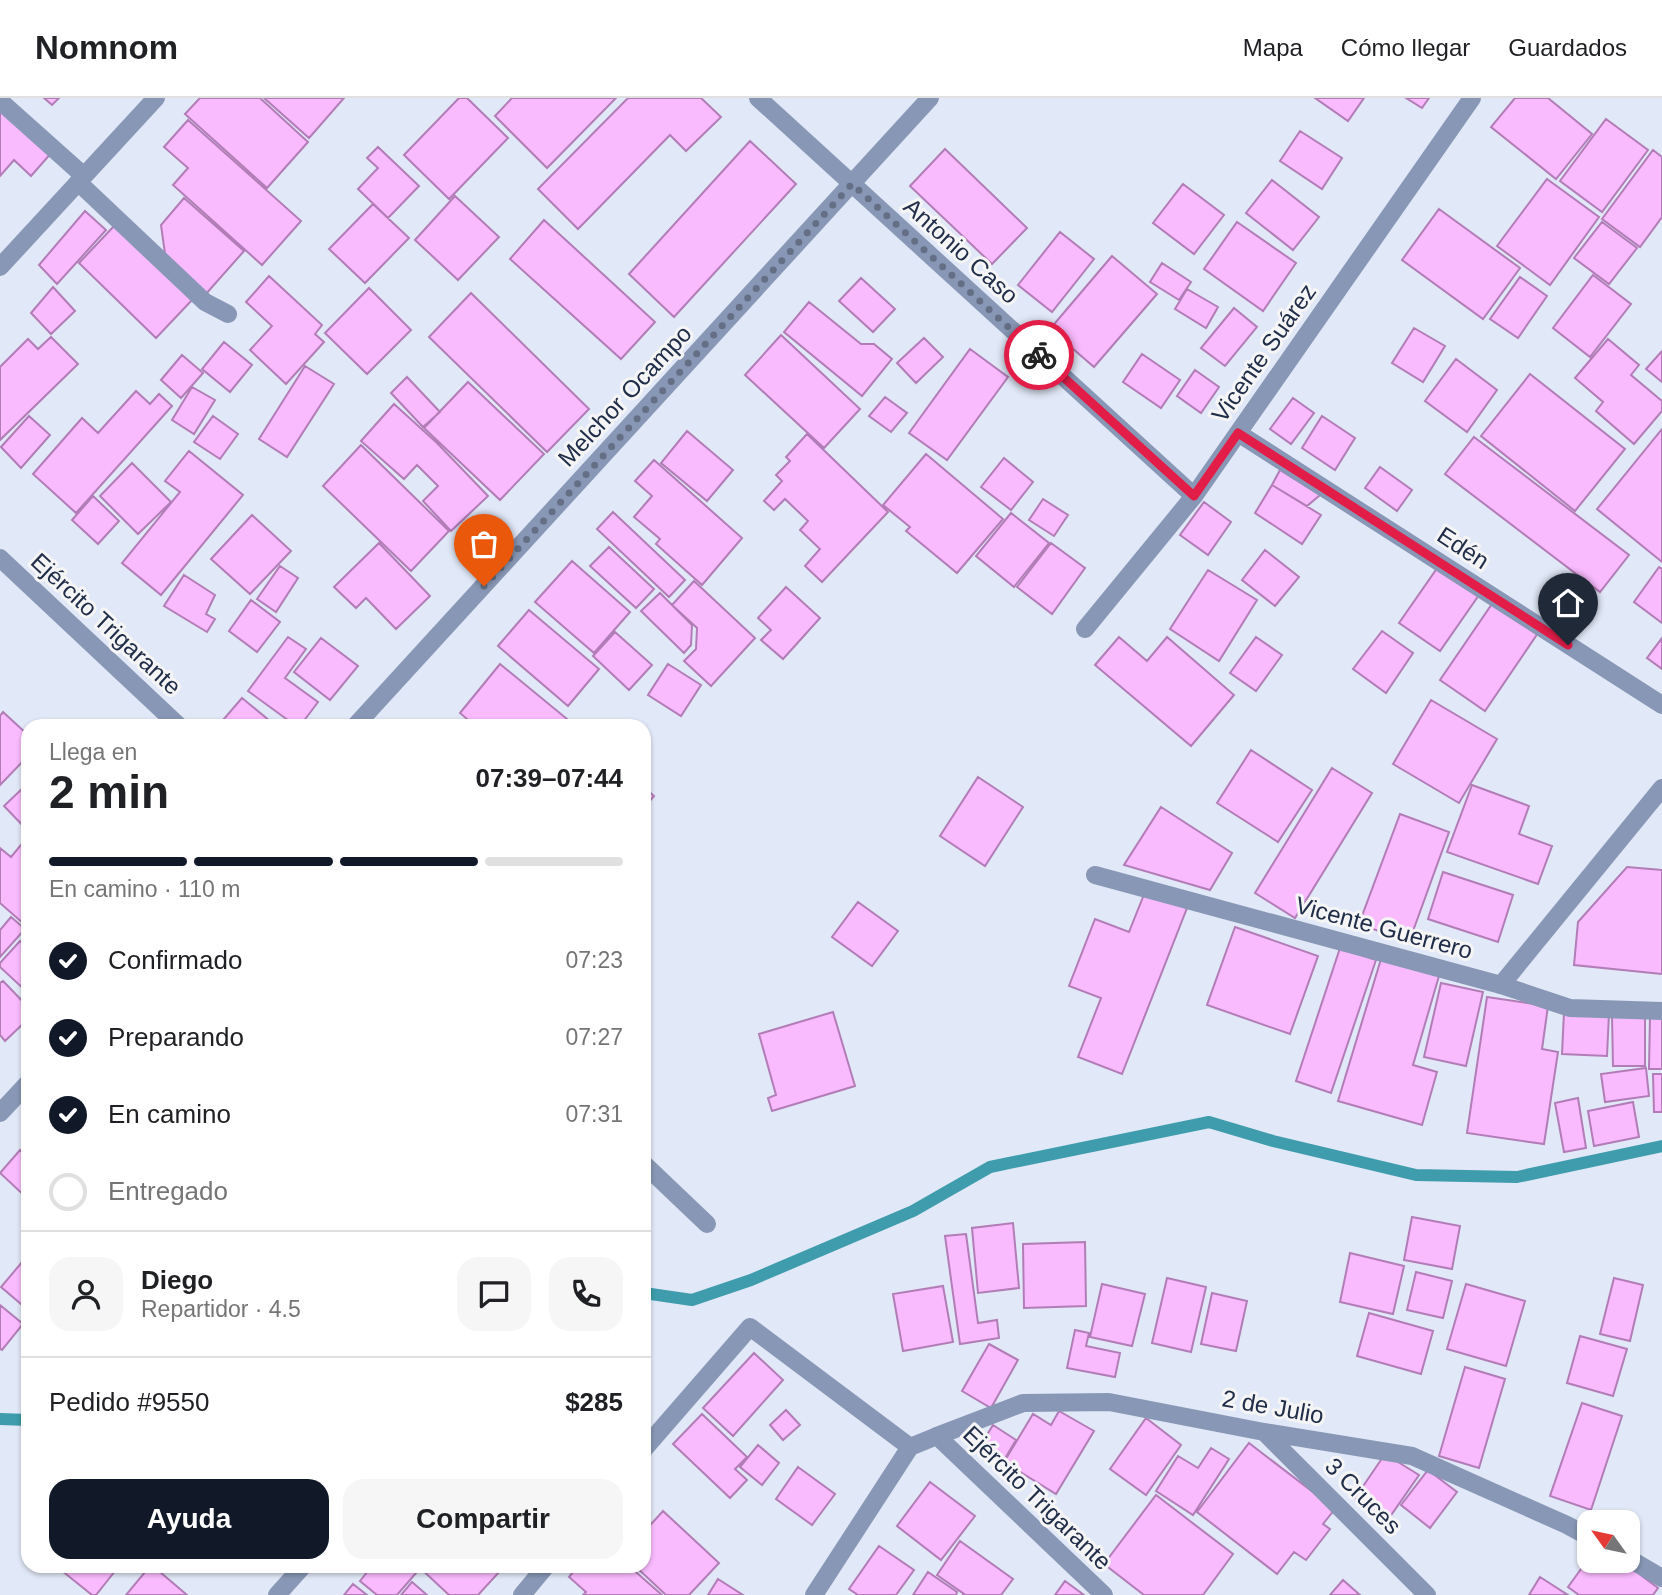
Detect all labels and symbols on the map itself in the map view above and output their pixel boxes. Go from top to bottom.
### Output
street label: Antonio Caso [899,192,1024,309]
street label: Vicente Suárez [1206,278,1321,427]
street label: Melchor Ocampo [552,320,697,472]
courier [1004,320,1074,390]
pin [454,514,514,586]
street label: Edén [1432,521,1494,574]
street label: Ejército Trigarante [26,547,187,700]
pin [1538,573,1598,645]
street label: Vicente Guerrero [1293,891,1476,964]
street label: 2 de Julio [1220,1384,1326,1429]
street label: Ejército Trigarante [958,1420,1117,1575]
street label: 3 Cruces [1320,1452,1407,1539]
north arrow [1577,1510,1640,1573]

